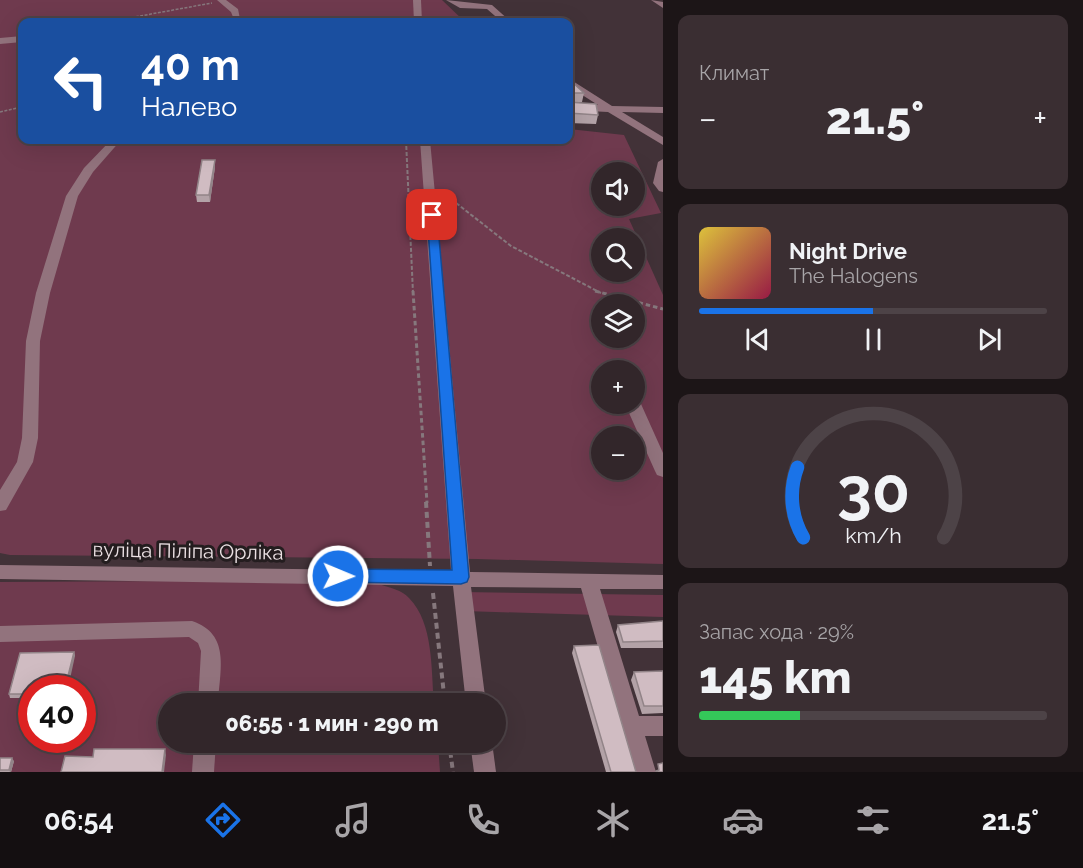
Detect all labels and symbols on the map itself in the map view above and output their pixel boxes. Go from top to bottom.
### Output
pin [406,189,457,240]
street label: вуліца Піліпа Орліка [92,537,284,565]
position arrow [306,544,370,608]
speed limit sign: 40 [18,675,96,753]

